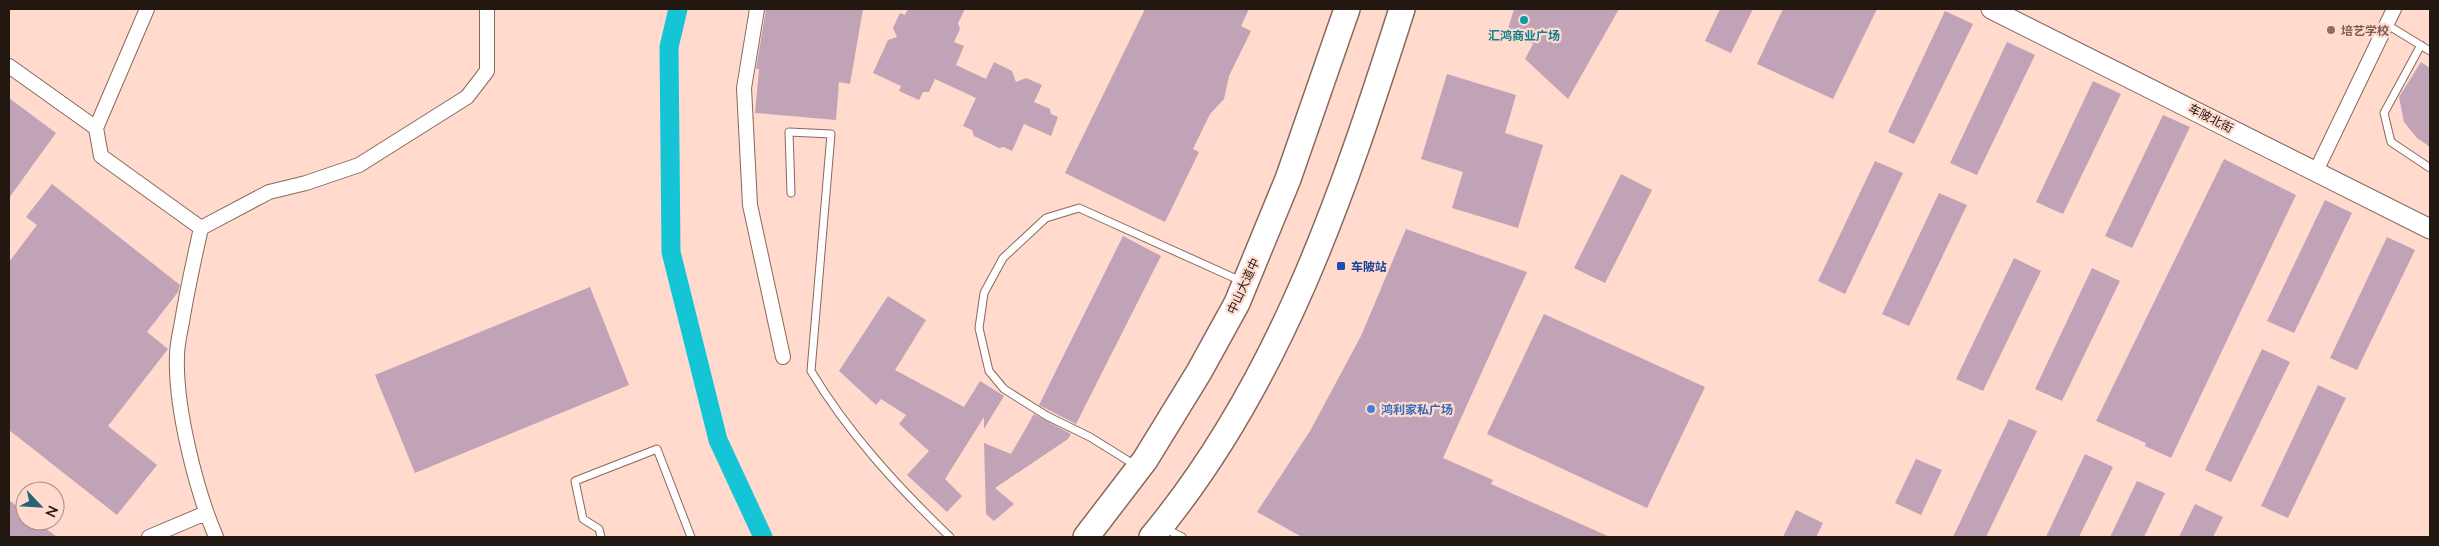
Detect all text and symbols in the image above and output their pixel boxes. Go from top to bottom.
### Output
marker: 汇鸿商业广场 [1518,14,1530,26]
place label: 培艺学校 [2341,23,2389,38]
marker: 培艺学校 [2325,24,2337,36]
place label: 汇鸿商业广场 [1488,28,1560,43]
street label: 车陂北街 [2186,100,2236,136]
street label: 中山大道中 [1224,256,1262,316]
place label: 车陂站 [1351,259,1387,274]
marker: 车陂站 [1335,260,1347,272]
place label: 鸿利家私广场 [1381,402,1453,417]
marker: 鸿利家私广场 [1365,403,1377,415]
north arrow [15,481,65,531]
text: N [42,503,62,520]

